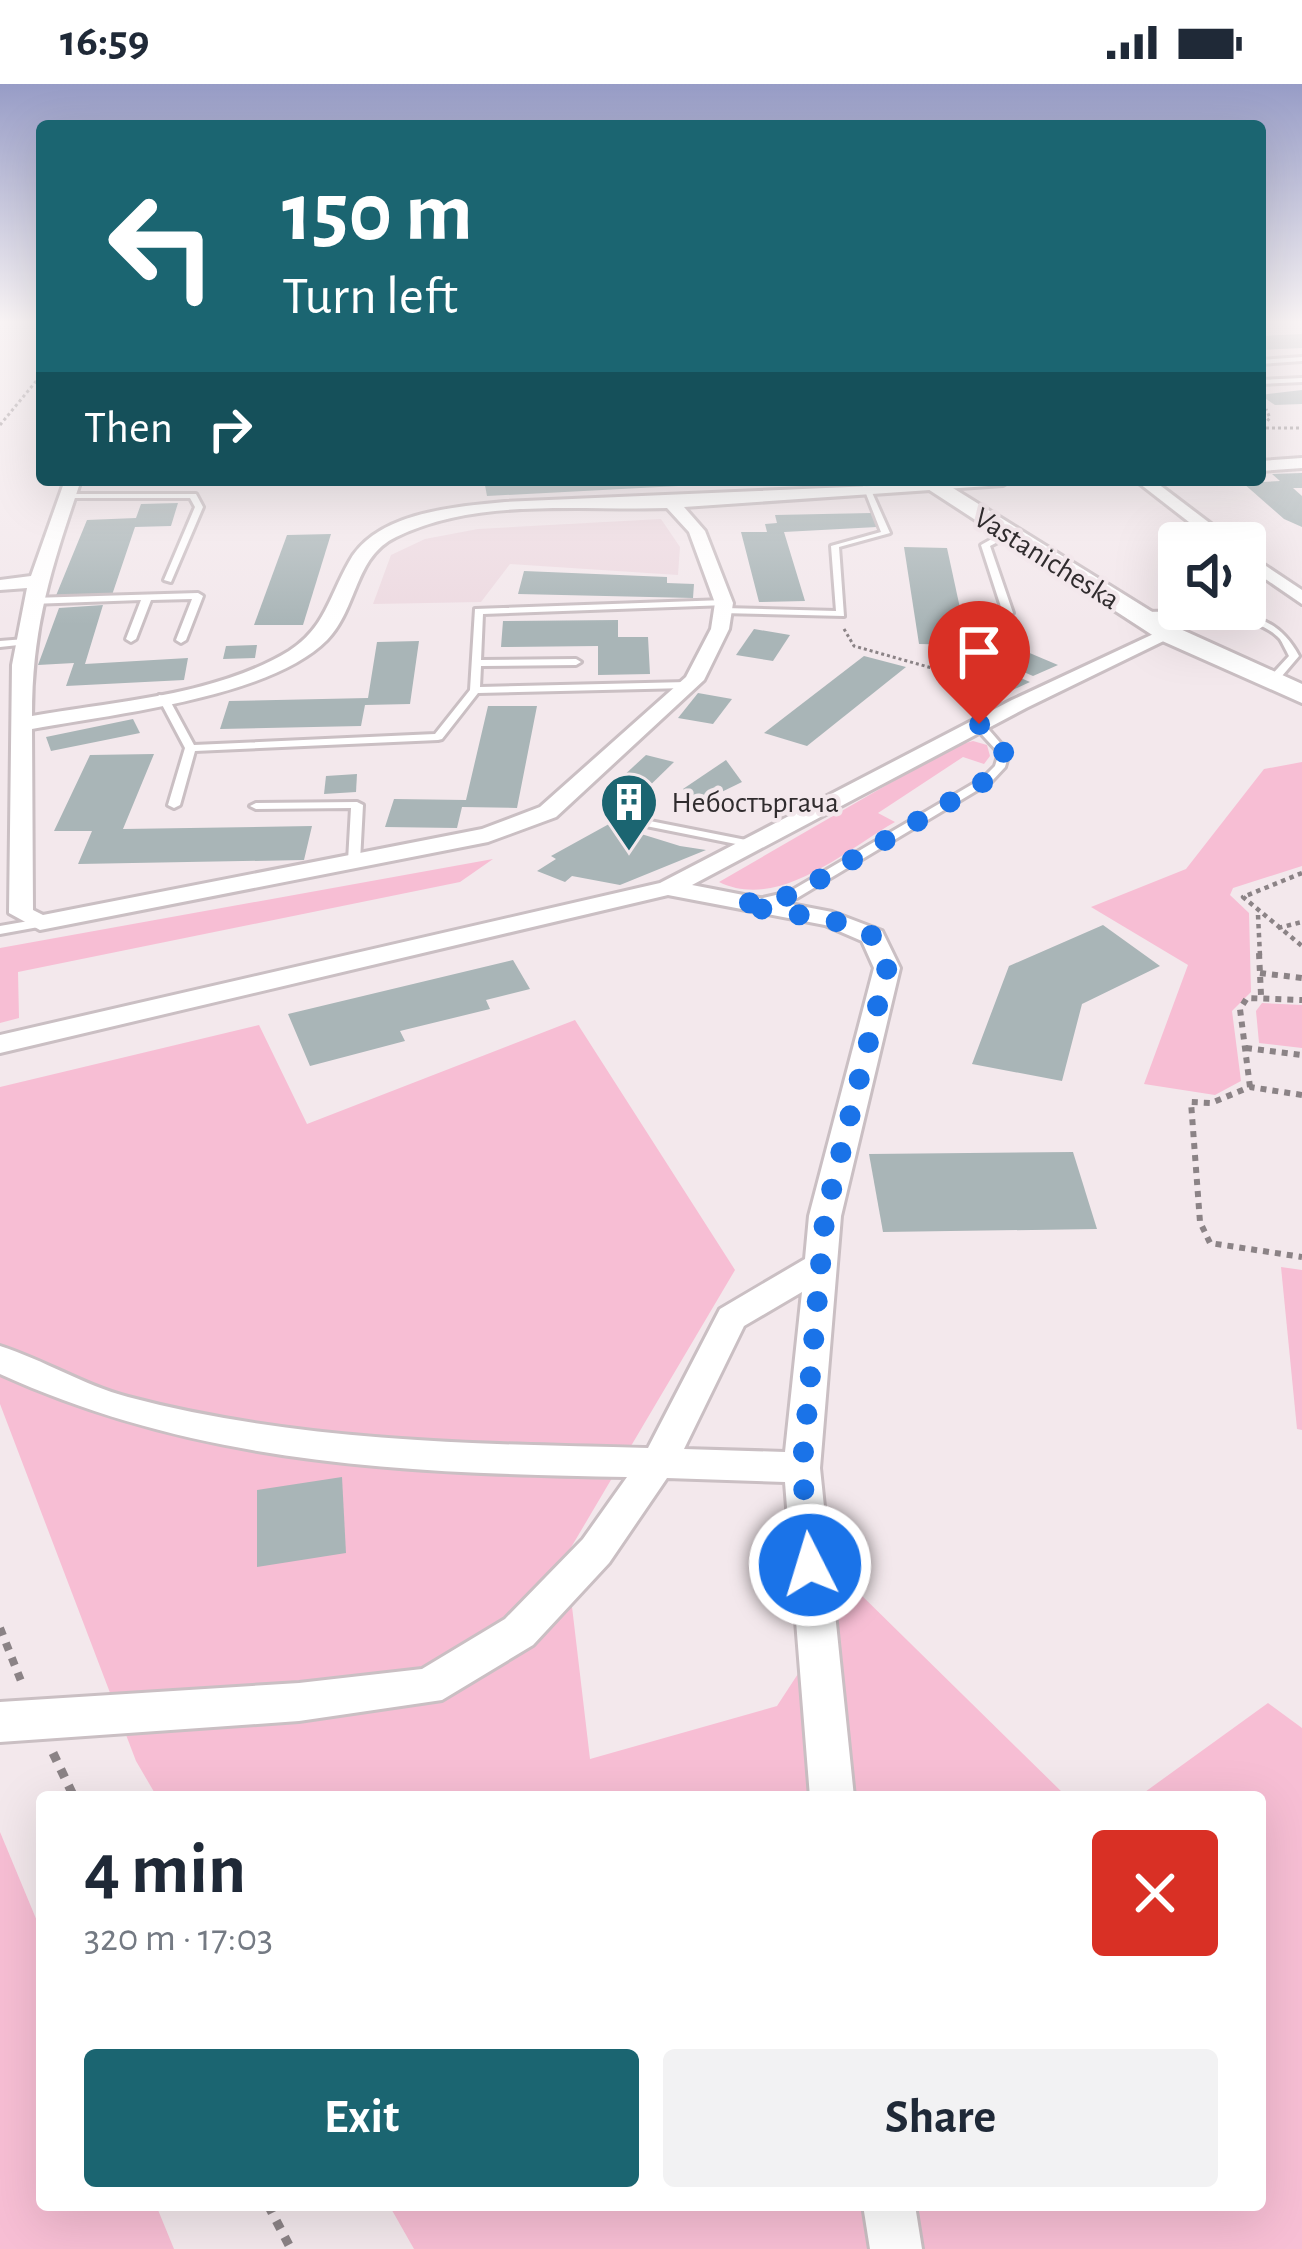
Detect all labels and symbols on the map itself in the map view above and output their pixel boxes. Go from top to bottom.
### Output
street label: Vastanicheska [968,502,1124,615]
pin [928,601,1030,724]
building icon: Небостъргача [598,771,660,853]
place label: Небостъргача [671,788,839,818]
position arrow [747,1502,873,1628]

